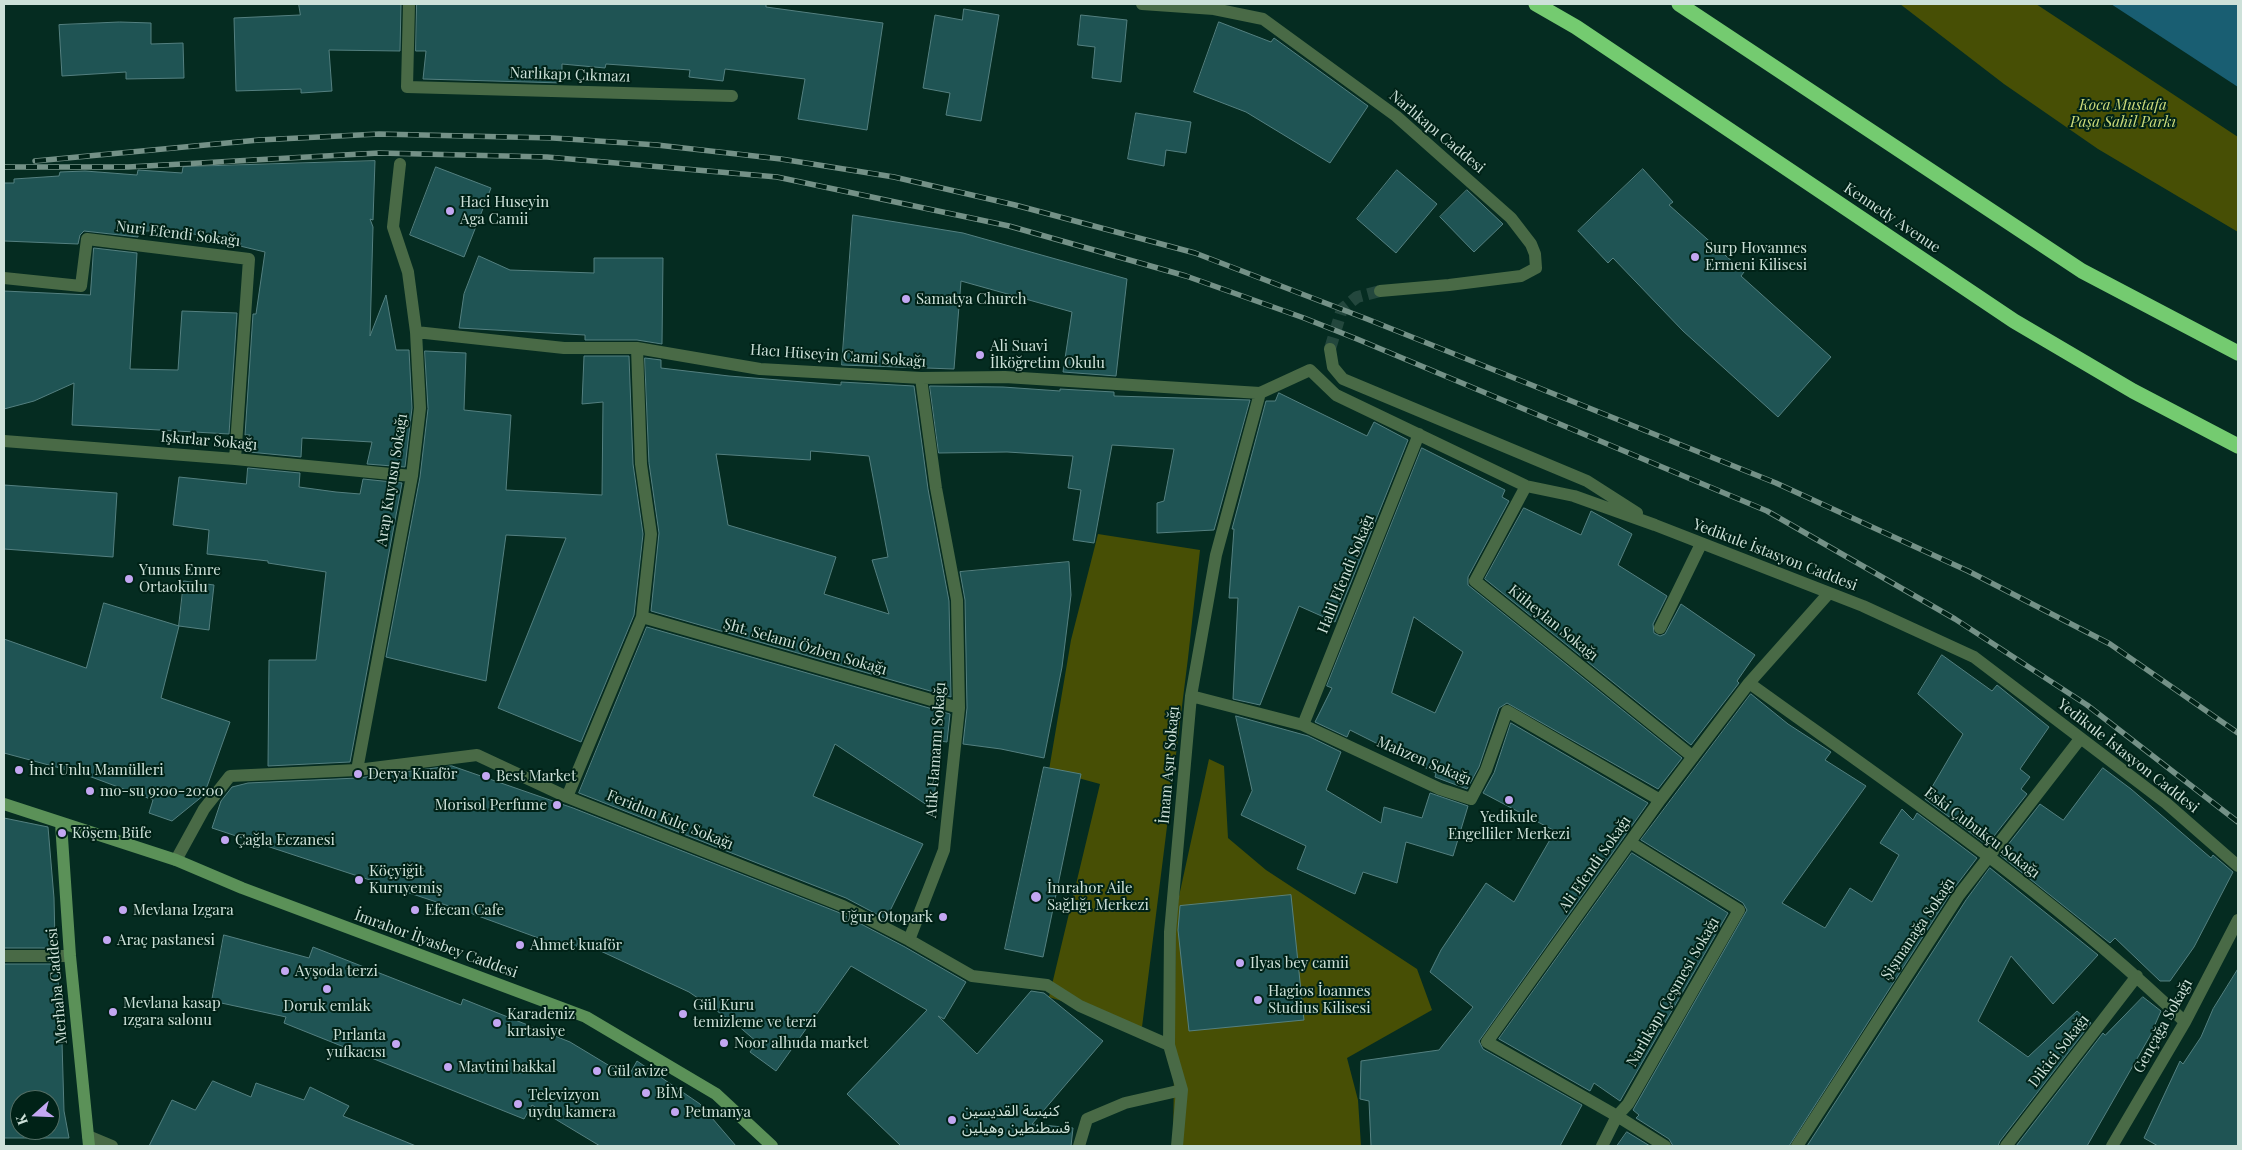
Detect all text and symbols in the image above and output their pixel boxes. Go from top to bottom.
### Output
street label: Narlıkapı Çıkmazı [509,64,631,86]
street label: Narlıkapı Caddesi [1386,87,1488,177]
park label: Koca Mustafa Paşa Sahil Parkı [2070,96,2176,131]
street label: Kennedy Avenue [1840,179,1944,257]
place label: Haci Huseyin Aga Camii [460,193,549,228]
marker: Haci Huseyin Aga Camii [444,205,456,217]
street label: Nuri Efendi Sokağı [115,217,241,251]
place label: Surp Hovannes Ermeni Kilisesi [1705,239,1807,274]
marker: Surp Hovannes Ermeni Kilisesi [1689,251,1701,263]
place label: Samatya Church [916,290,1027,308]
marker: Samatya Church [900,293,912,305]
place label: Ali Suavi İlköğretim Okulu [990,337,1105,372]
street label: Hacı Hüseyin Cami Sokağı [750,341,926,371]
marker: Ali Suavi İlköğretim Okulu [974,349,986,361]
street label: Arap Kuyusu Sokağı [373,412,411,548]
street label: Işkırlar Sokağı [160,428,258,454]
street label: Halil Efendi Sokağı [1314,512,1378,636]
street label: Yedikule İstasyon Caddesi [1690,515,1860,595]
place label: Yunus Emre Ortaokulu [139,561,221,596]
marker: Yunus Emre Ortaokulu [123,573,135,585]
street label: Küheylan Sokağı [1504,581,1602,665]
street label: Şht. Selami Özben Sokağı [721,615,889,679]
street label: Atik Hamamı Sokağı [922,681,950,819]
street label: Yedikule İstasyon Caddesi [2054,695,2202,817]
street label: İmam Aşır Sokağı [1155,705,1183,825]
street label: Mahzen Sokağı [1374,733,1474,789]
place label: İnci Unlu Mamülleri [29,761,164,779]
marker: İnci Unlu Mamülleri [13,764,25,776]
place label: Derya Kuaför [368,765,457,783]
place label: Best Market [496,767,576,785]
marker: Derya Kuaför [352,768,364,780]
marker: Best Market [480,770,492,782]
place label: mo-su 9:00-20:00 [100,782,223,800]
street label: Eski Çubukçu Sokağı [1921,784,2043,882]
marker: mo-su 9:00-20:00 [84,785,96,797]
street label: Feridun Kılıç Sokağı [604,786,736,854]
marker: Yedikule Engelliler Merkezi [1503,794,1515,806]
place label: Morisol Perfume [435,796,547,814]
marker: Morisol Perfume [551,799,563,811]
place label: Yedikule Engelliler Merkezi [1448,808,1570,843]
street label: Ali Efendi Sokağı [1555,812,1635,916]
place label: Köşem Büfe [72,824,152,842]
marker: Köşem Büfe [56,827,68,839]
place label: Çağla Eczanesi [235,831,335,849]
marker: Çağla Eczanesi [219,834,231,846]
place label: Köçyiğit Kuruyemiş [369,862,442,897]
marker: Köçyiğit Kuruyemiş [353,874,365,886]
street label: Şişmanağa Sokağı [1877,874,1959,984]
place label: İmrahor Aile Sağlığı Merkezi [1047,879,1149,914]
marker: İmrahor Aile Sağlığı Merkezi [1029,890,1043,904]
place label: Mevlana Izgara [133,901,234,919]
place label: Efecan Cafe [425,901,504,919]
marker: Mevlana Izgara [117,904,129,916]
marker: Efecan Cafe [409,904,421,916]
street label: İmrahor İlyasbey Caddesi [352,906,520,982]
place label: Uğur Otopark [841,908,933,926]
marker: Uğur Otopark [937,911,949,923]
street label: Narlıkapı Çeşmesi Sokağı [1623,914,1723,1070]
street label: Merhaba Caddesi [43,927,71,1045]
place label: Araç pastanesi [117,931,215,949]
marker: Araç pastanesi [101,934,113,946]
place label: Ahmet kuaför [530,936,622,954]
marker: Ahmet kuaför [514,939,526,951]
place label: Ilyas bey camii [1250,954,1349,972]
marker: Ilyas bey camii [1234,957,1246,969]
place label: Ayşoda terzi [295,962,378,980]
marker: Ayşoda terzi [279,965,291,977]
street label: Gençağa Sokağı [2130,976,2196,1076]
place label: Hagios İoannes Studius Kilisesi [1268,982,1371,1017]
marker: Doruk emlak [321,983,333,995]
place label: Mevlana kasap ızgara salonu [123,994,221,1029]
marker: Hagios İoannes Studius Kilisesi [1252,994,1264,1006]
place label: Gül Kuru temizleme ve terzi [693,996,817,1031]
place label: Doruk emlak [283,997,371,1015]
place label: Karadeniz kırtasiye [507,1005,575,1040]
marker: Mevlana kasap ızgara salonu [107,1006,119,1018]
marker: Gül Kuru temizleme ve terzi [677,1008,689,1020]
street label: Dikici Sokağı [2025,1011,2093,1091]
marker: Karadeniz kırtasiye [491,1017,503,1029]
place label: Pırlanta yufkacısı [327,1026,386,1061]
place label: Noor alhuda market [734,1034,868,1052]
marker: Noor alhuda market [718,1037,730,1049]
marker: Pırlanta yufkacısı [390,1038,402,1050]
place label: Mavtini bakkal [458,1058,556,1076]
marker: Mavtini bakkal [442,1061,454,1073]
place label: Gül avize [607,1062,668,1080]
marker: Gül avize [591,1065,603,1077]
place label: BİM [656,1084,683,1102]
place label: Televizyon uydu kamera [528,1086,616,1121]
marker: BİM [640,1087,652,1099]
north arrow [10,1090,60,1140]
marker: Televizyon uydu kamera [512,1098,524,1110]
place label: كنيسة القديسين قسطنطين وهيلين [962,1102,1070,1137]
place label: Petmanya [685,1103,751,1121]
marker: Petmanya [669,1106,681,1118]
text: K [11,1112,32,1128]
marker: كنيسة القديسين قسطنطين وهيلين [946,1114,958,1126]

